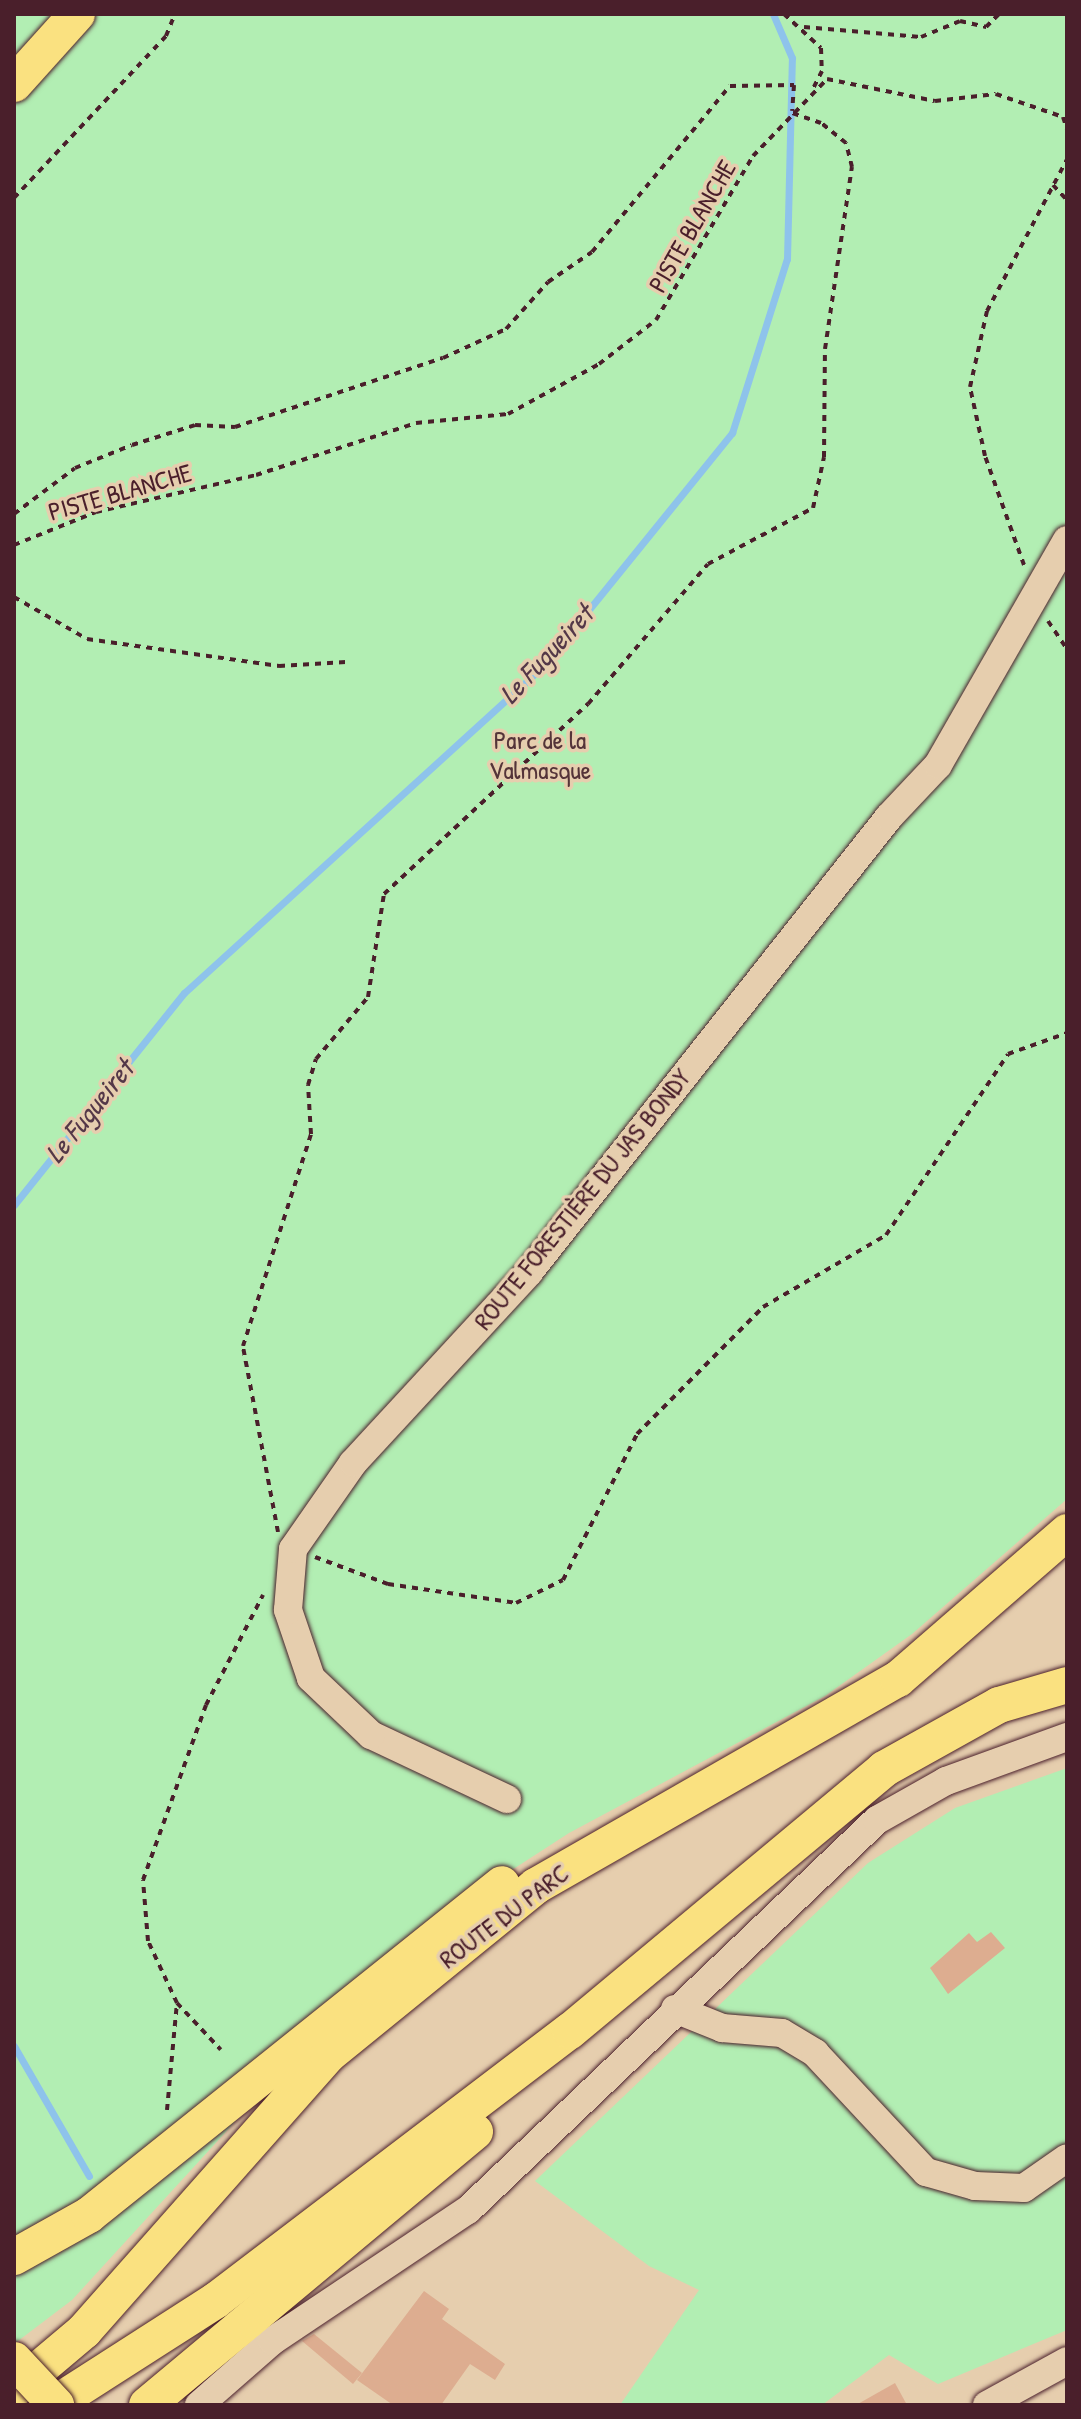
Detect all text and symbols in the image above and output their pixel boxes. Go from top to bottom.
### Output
street label: PISTE BLANCHE [642,154,742,298]
street label: PISTE BLANCHE [45,457,195,527]
water label: Le Fugueiret [492,598,600,710]
park label: Parc de la Valmasque [489,724,591,786]
water label: Le Fugueiret [37,1053,141,1169]
street label: ROUTE FORESTIÈRE DU JAS BONDY [467,1062,697,1336]
street label: ROUTE DU PARC [433,1857,575,1975]

